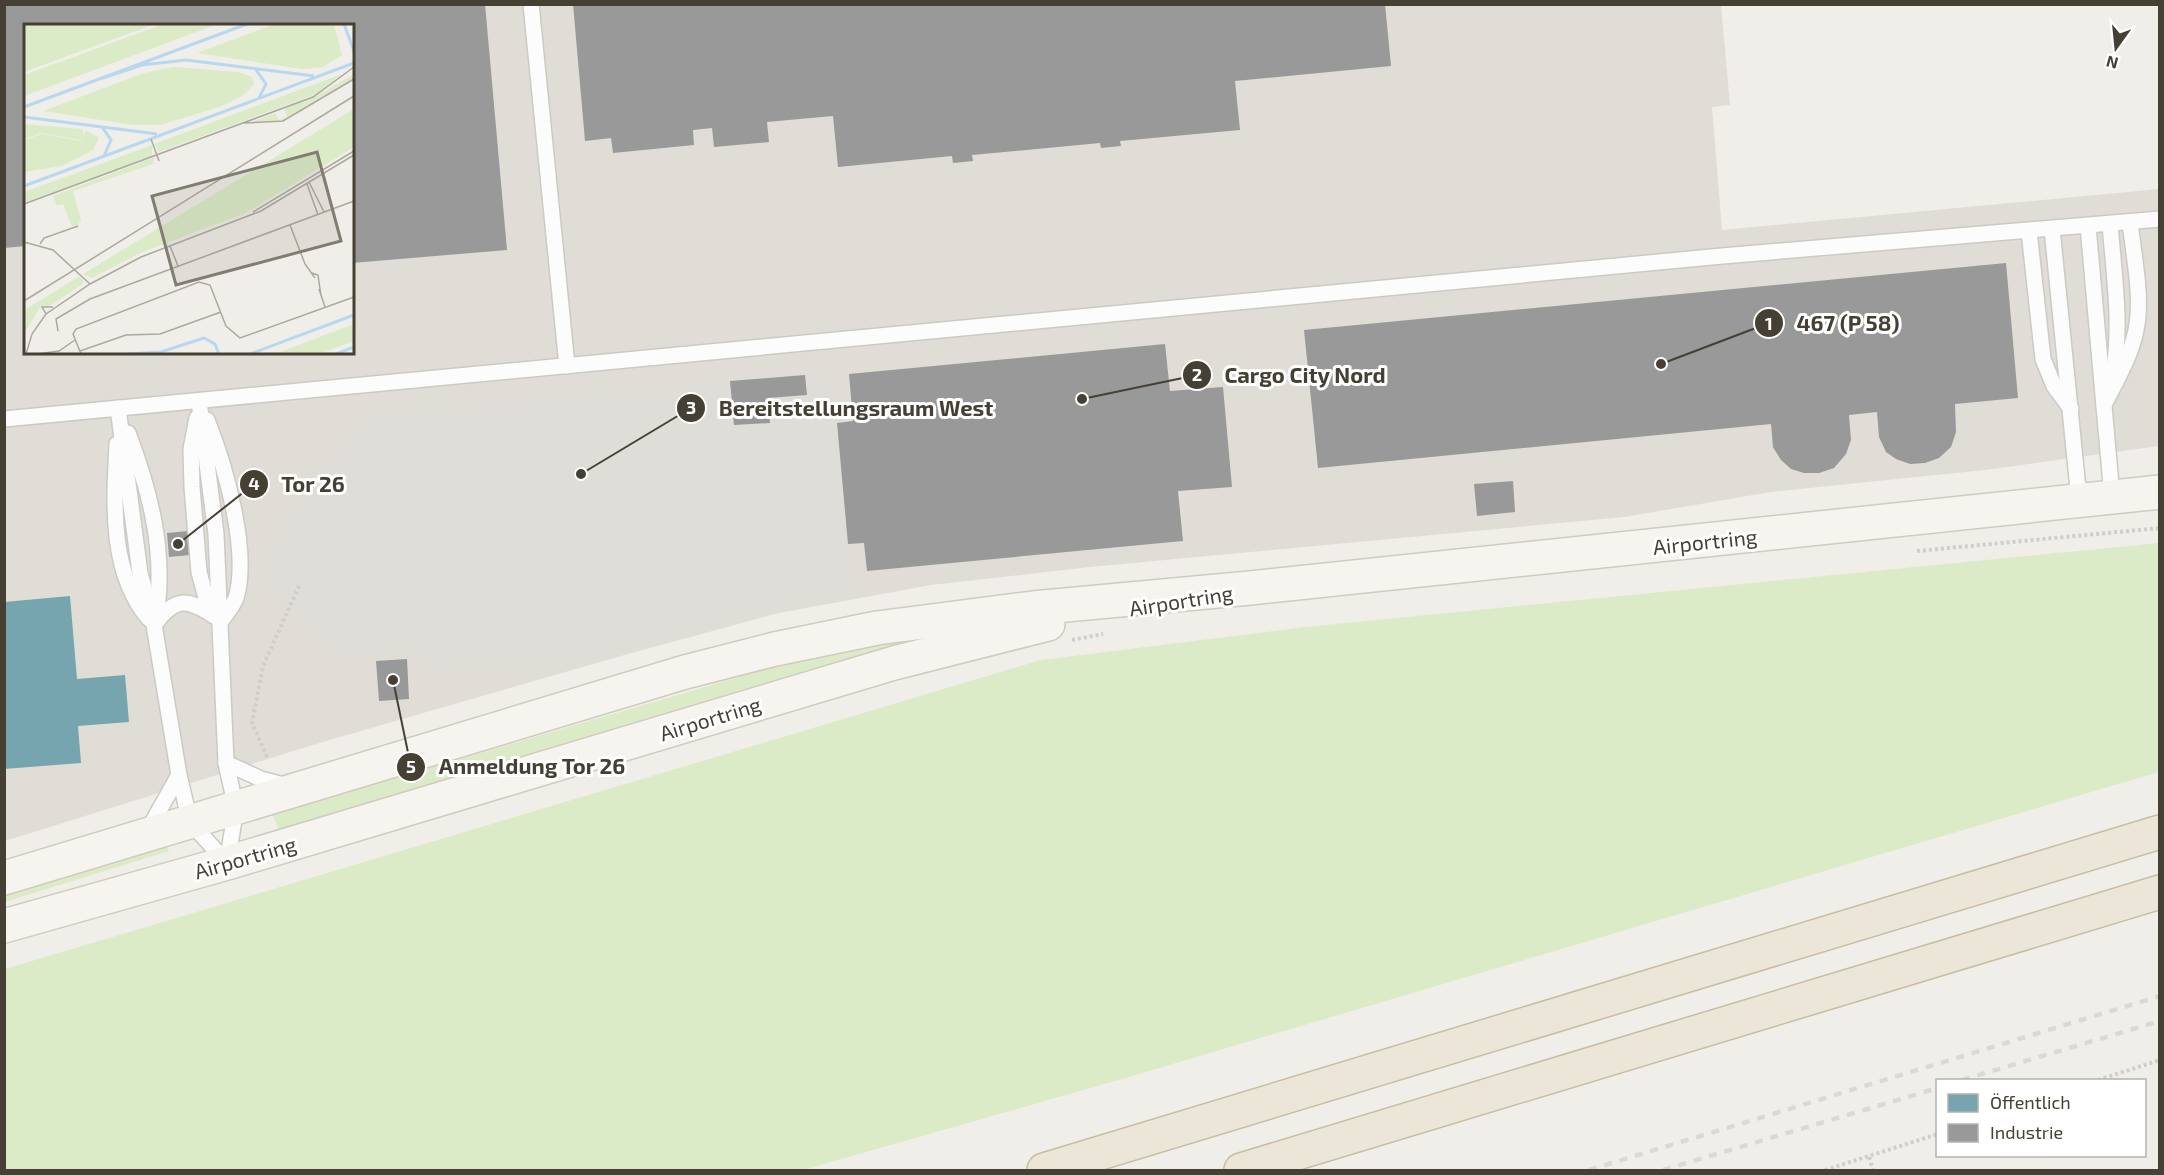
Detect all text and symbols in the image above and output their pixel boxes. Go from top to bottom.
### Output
north arrow [2086,18,2146,78]
inset map [24,24,354,354]
text: N [2104,52,2120,74]
callout: 467 (P 58) [1754,303,1912,343]
text: 467 (P 58) [1796,309,1900,335]
text: 1 [1765,312,1773,334]
callout: Cargo City Nord [1182,355,1398,395]
text: Cargo City Nord [1224,361,1386,388]
text: 2 [1192,363,1202,385]
callout: Bereitstellungsraum West [676,388,1005,428]
text: Bereitstellungsraum West [719,394,993,420]
text: 3 [686,396,696,418]
callout: Tor 26 [239,464,356,504]
text: Tor 26 [281,470,345,496]
text: 4 [248,472,260,494]
street label: Airportring [1652,523,1759,559]
street label: Airportring [1127,579,1235,621]
street label: Airportring [656,691,764,745]
callout: Anmeldung Tor 26 [396,747,638,787]
text: Anmeldung Tor 26 [439,752,625,778]
text: 5 [406,755,416,777]
street label: Airportring [191,830,299,883]
legend [1936,1079,2146,1157]
text: Öffentlich [1990,1091,2071,1113]
text: Industrie [1990,1121,2063,1143]

